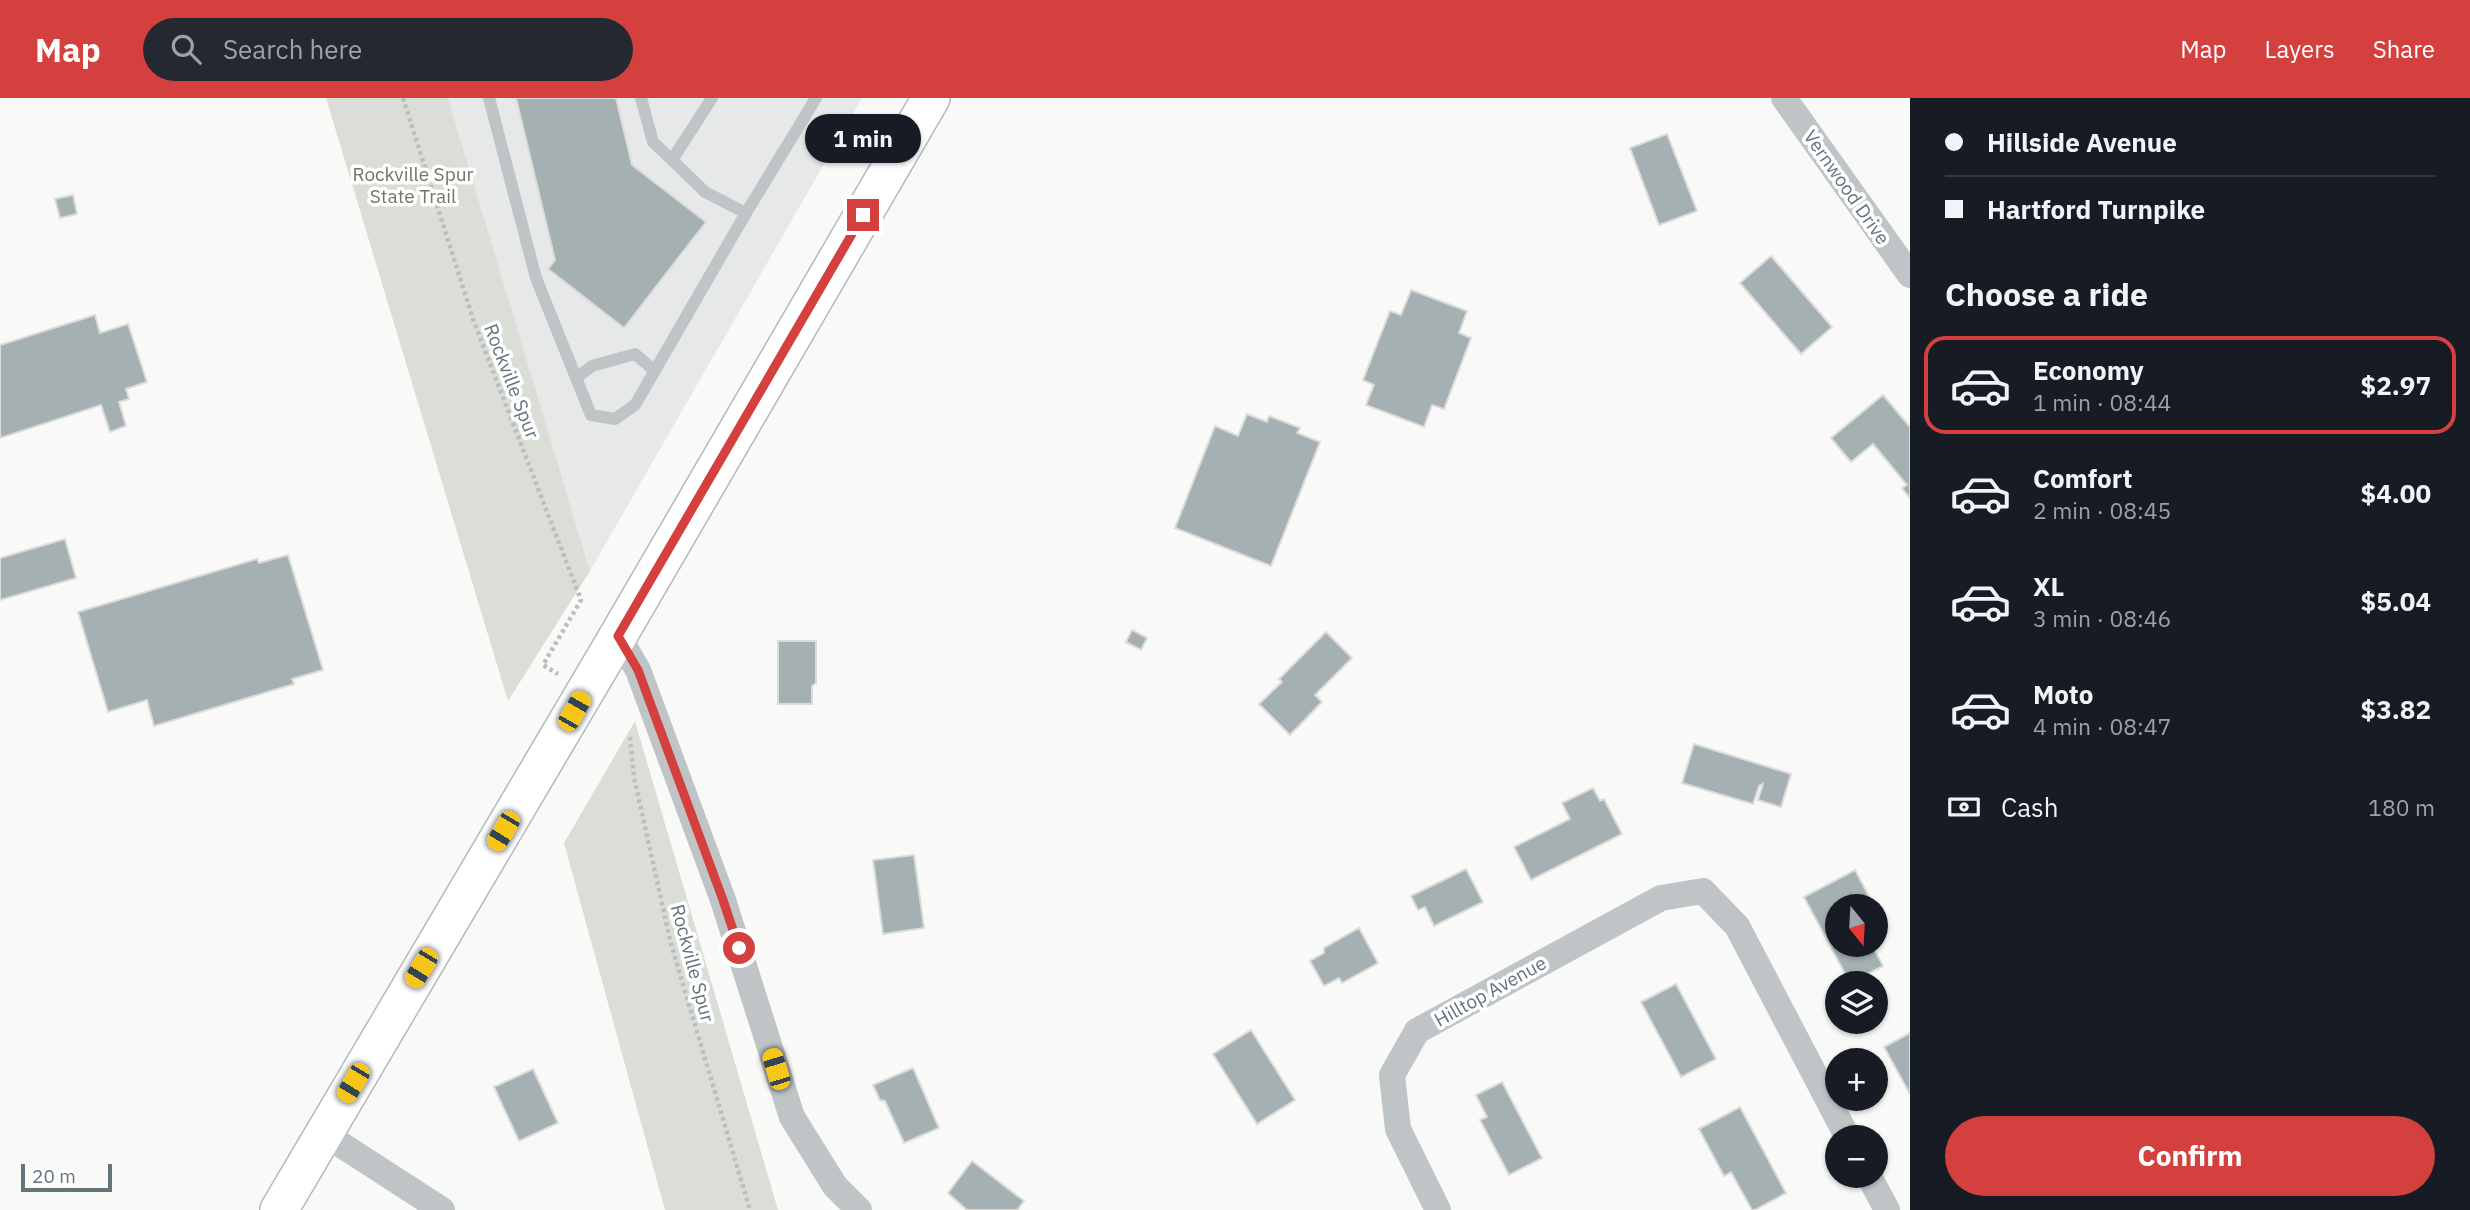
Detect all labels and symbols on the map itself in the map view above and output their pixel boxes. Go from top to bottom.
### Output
callout: 1 min [805,114,921,162]
street label: Vernwood Drive [1799,125,1895,249]
park label: Rockville Spur State Trail [353,162,473,208]
route end [847,199,879,231]
street label: Rockville Spur [479,320,545,442]
car [555,688,594,734]
car [484,808,523,854]
north arrow [1825,894,1888,957]
street label: Rockville Spur [666,902,720,1025]
route start [723,932,755,964]
car [402,945,441,991]
street label: Hilltop Avenue [1430,950,1550,1032]
car [760,1046,793,1092]
car [334,1060,373,1106]
scale bar [21,1161,112,1193]

